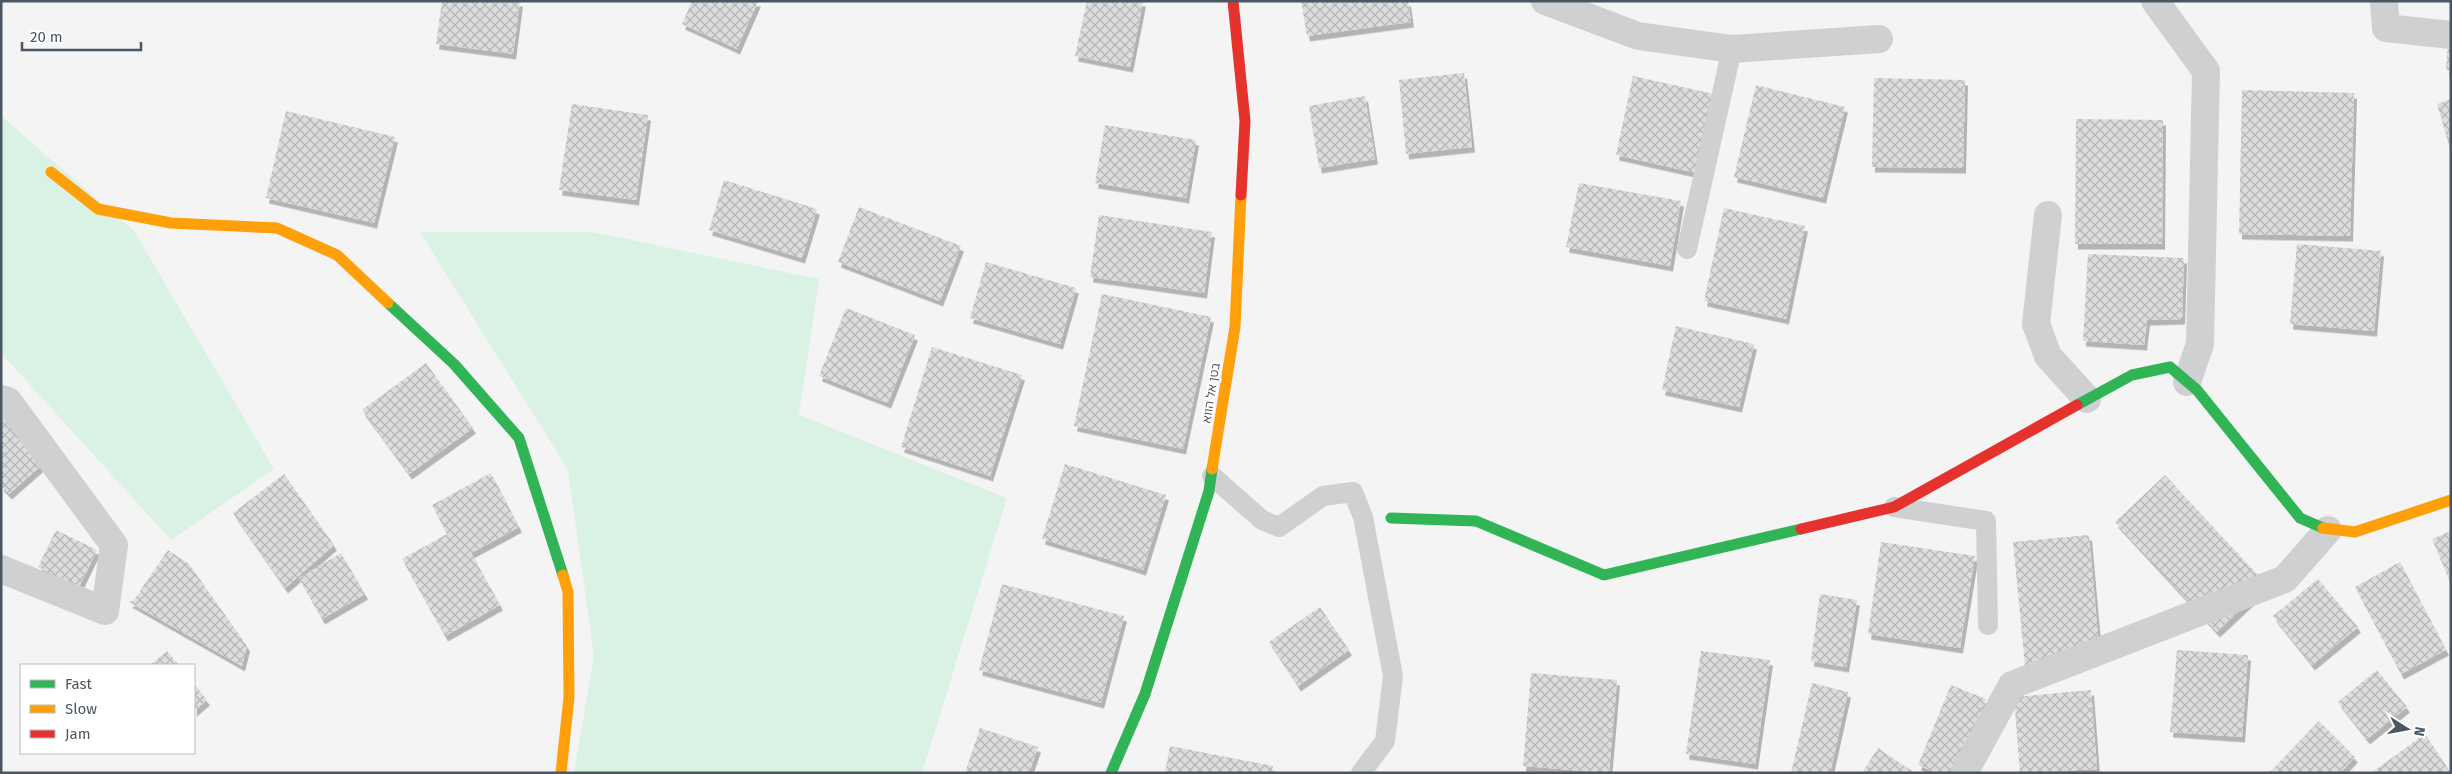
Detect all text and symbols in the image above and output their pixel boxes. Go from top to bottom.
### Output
scale bar [22,20,141,52]
text: 20 m [30,28,63,46]
street label: בטן אל הווא [1199,362,1223,424]
legend [20,664,195,754]
text: Fast [65,675,92,693]
text: Slow [65,700,97,718]
north arrow [2382,704,2432,754]
text: Jam [65,725,91,743]
text: N [2410,725,2429,738]

